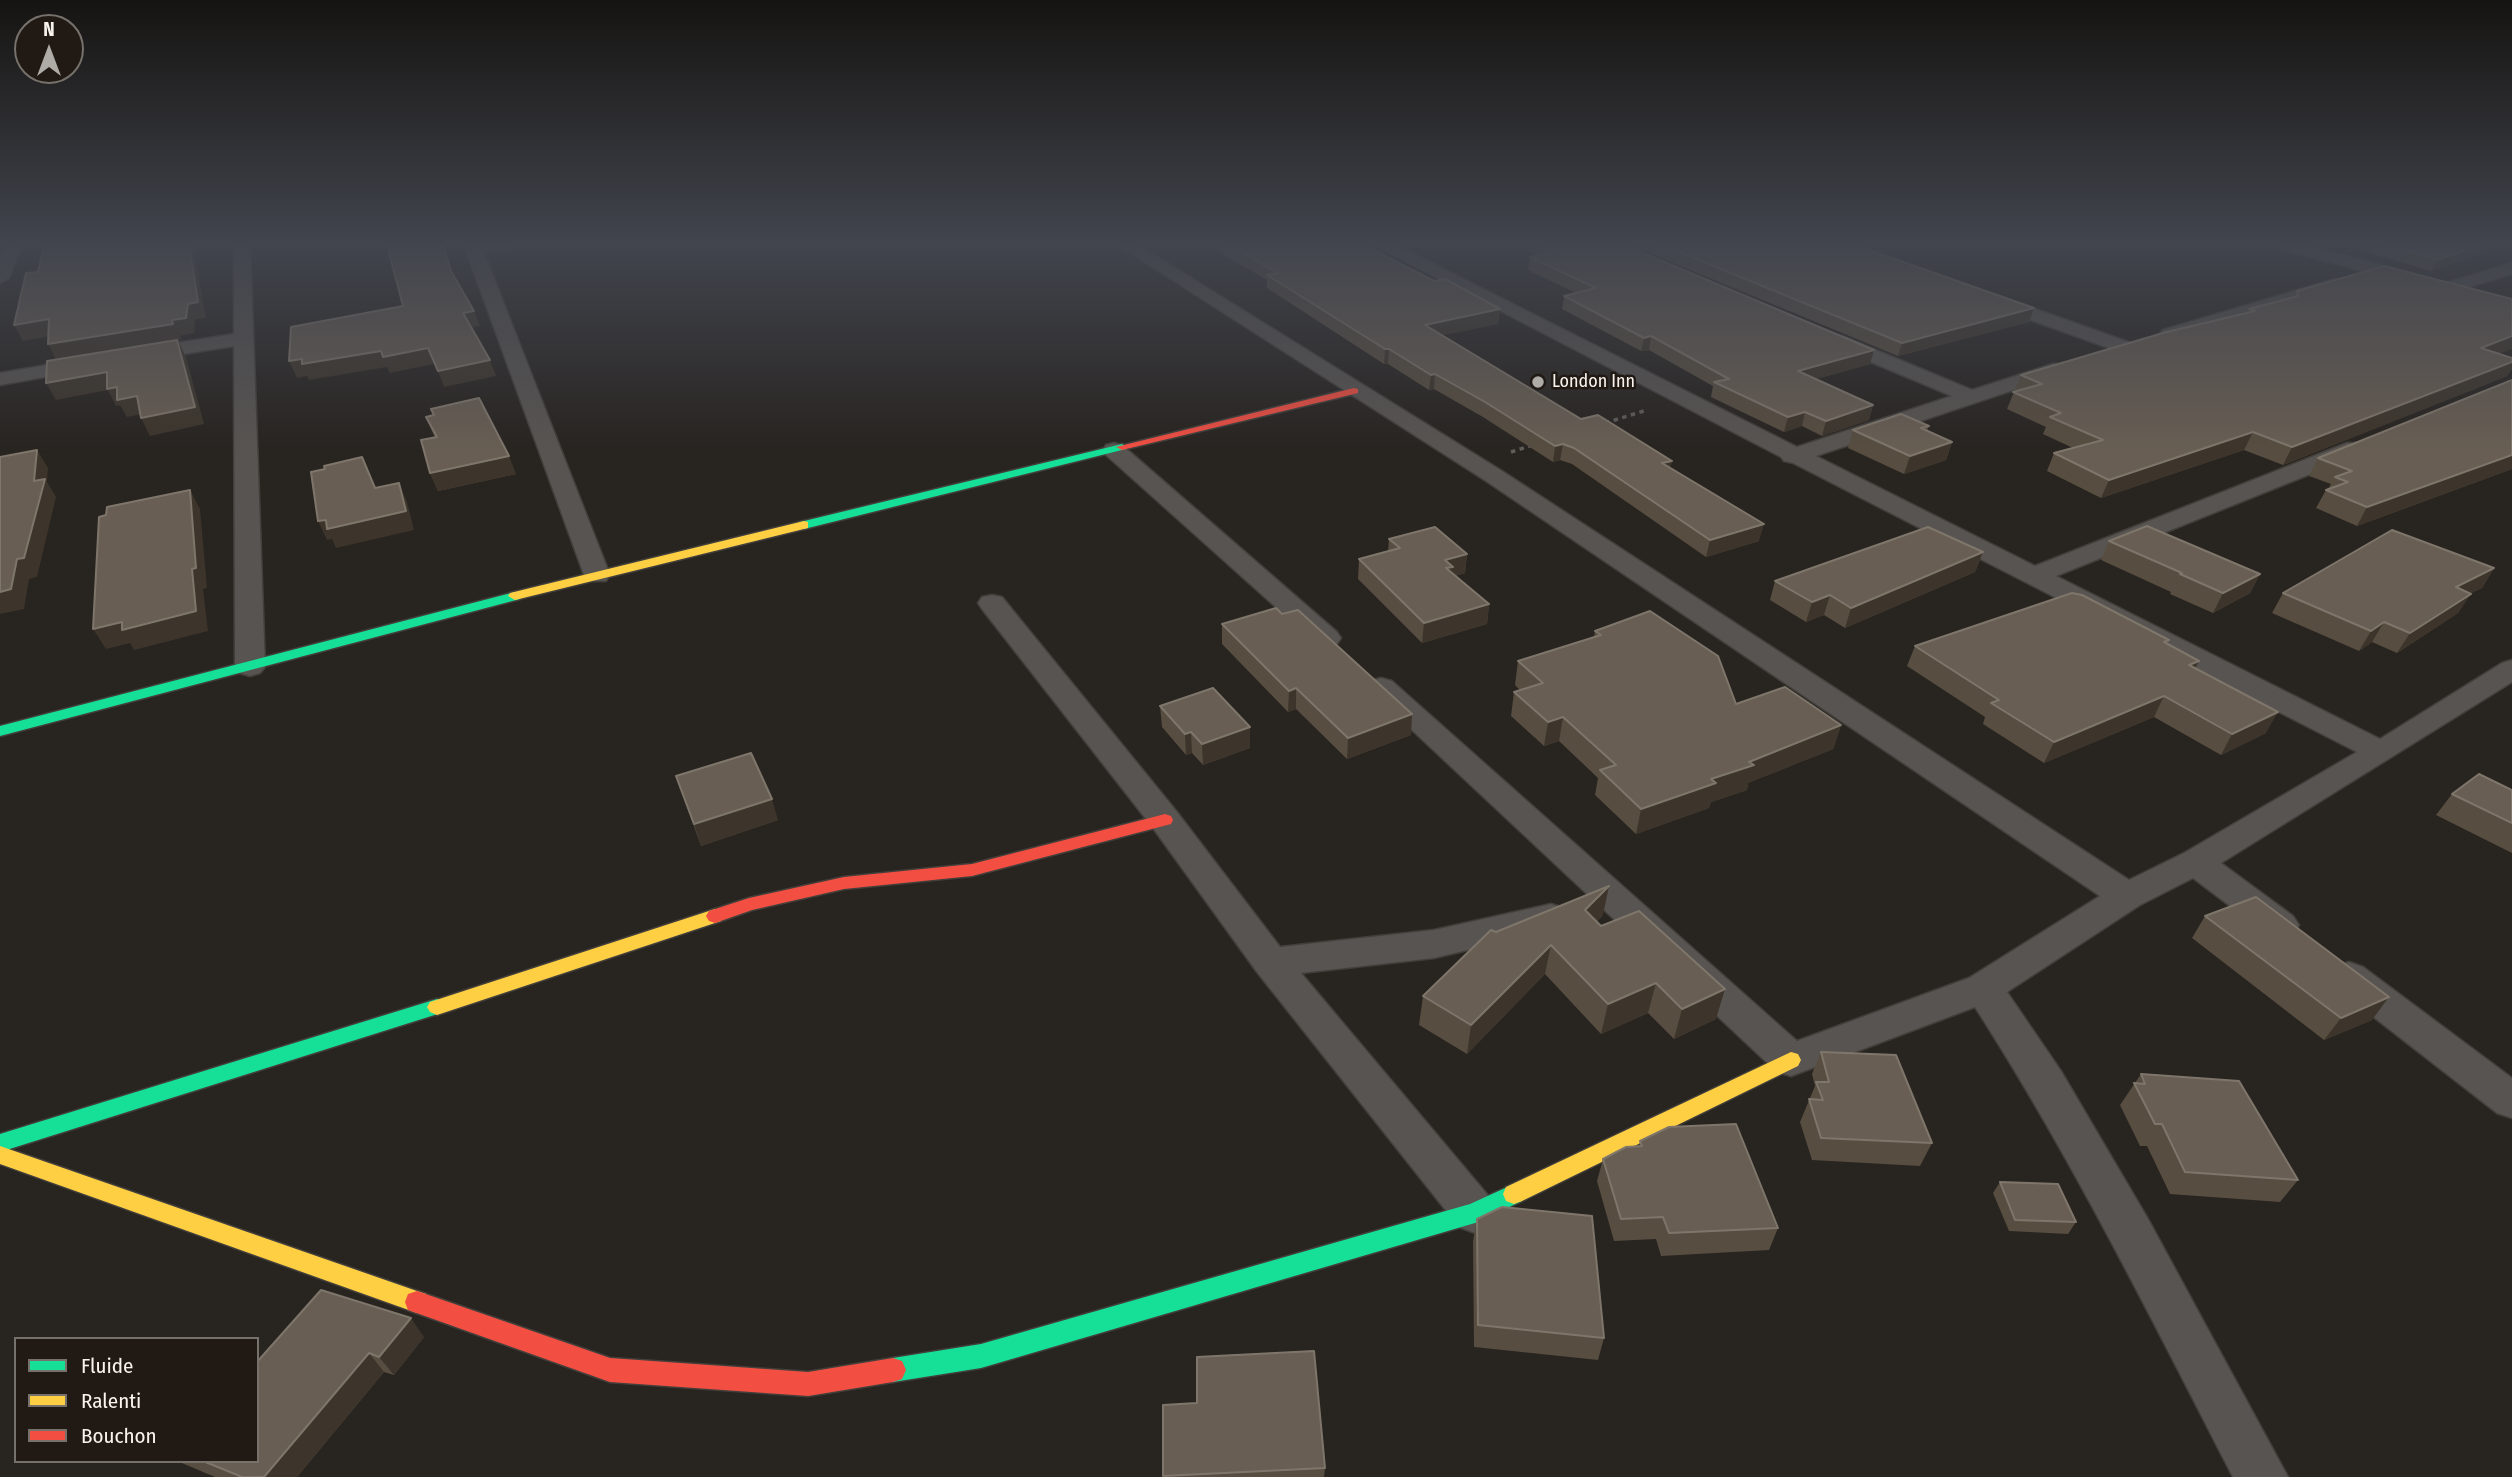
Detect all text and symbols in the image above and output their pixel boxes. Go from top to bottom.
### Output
north arrow [14,14,84,84]
text: N [43,18,55,41]
place label: London Inn [1552,371,1635,393]
marker: London Inn [1530,374,1546,390]
legend [14,1337,259,1463]
text: Fluide [81,1353,133,1379]
text: Ralenti [81,1388,141,1414]
text: Bouchon [81,1423,157,1449]

